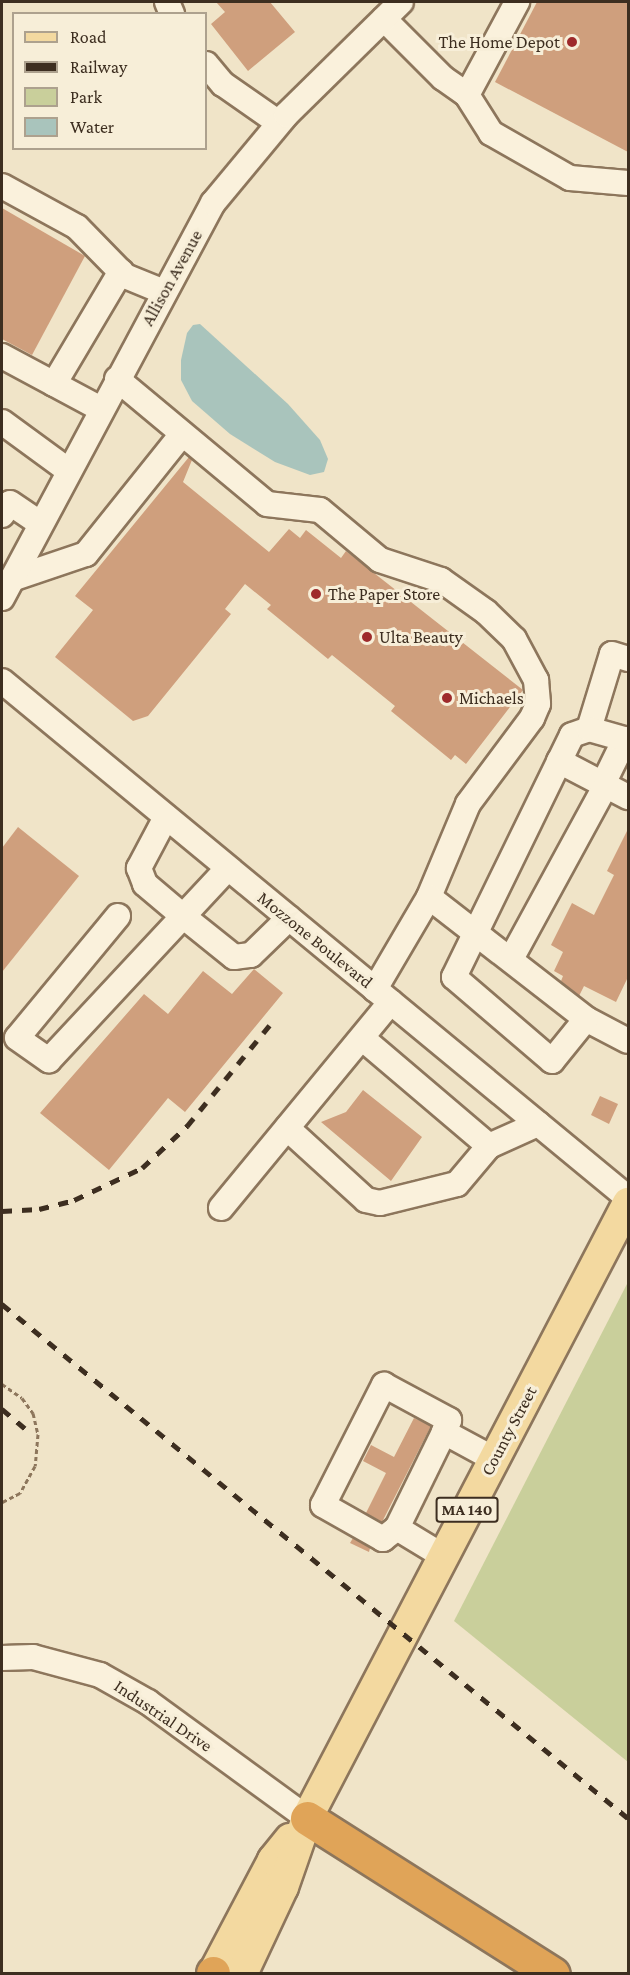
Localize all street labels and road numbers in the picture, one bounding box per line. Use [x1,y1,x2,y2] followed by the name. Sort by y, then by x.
[137,226,207,330] street label: Allison Avenue
[253,887,377,993] street label: Mozzone Boulevard
[476,1383,542,1479] street label: County Street
[436,1497,498,1523] road number: MA 140
[110,1675,216,1757] street label: Industrial Drive

